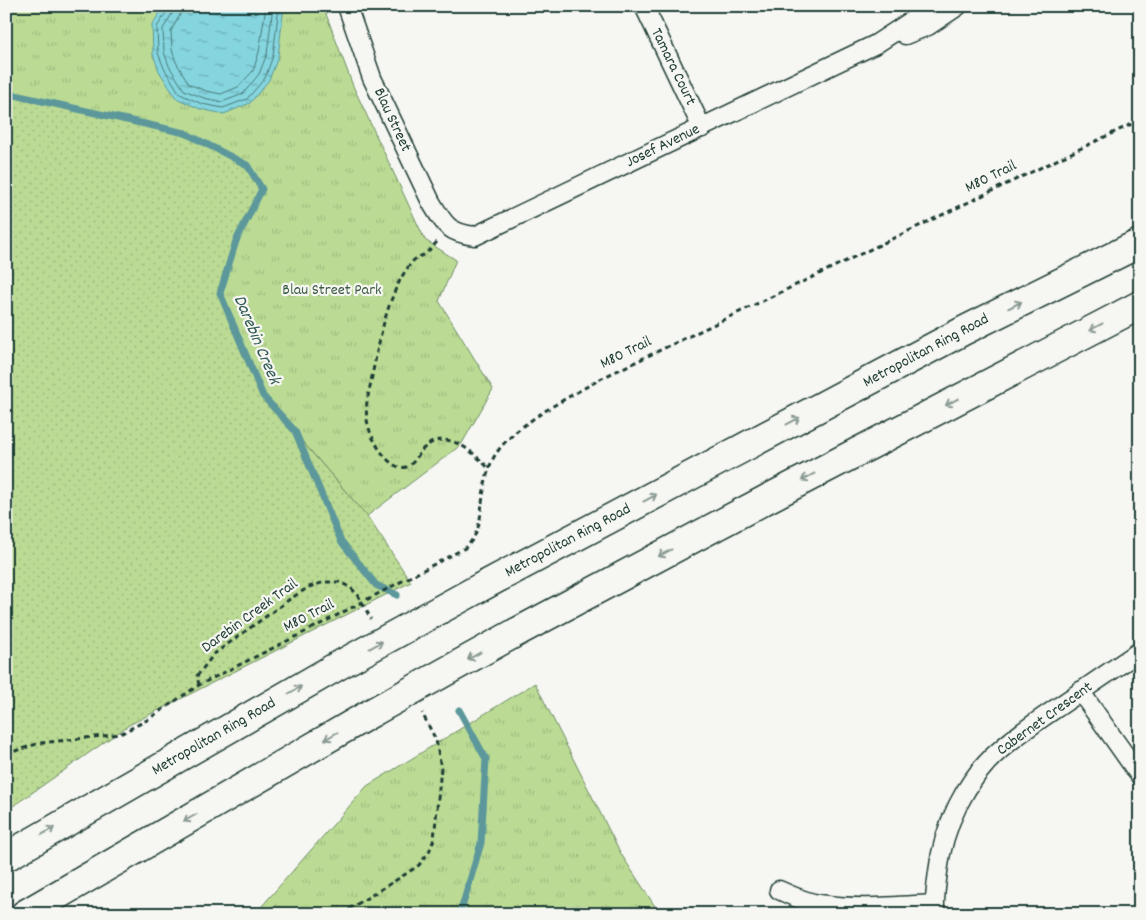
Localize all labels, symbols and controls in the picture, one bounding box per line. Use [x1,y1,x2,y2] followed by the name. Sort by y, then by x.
[644,25,702,110] street label: Tamara Court
[367,84,417,156] street label: Blau Street
[622,118,704,174] street label: Josef Avenue
[961,155,1021,199] street label: M80 Trail
[282,279,382,302] park label: Blau Street Park
[226,292,287,390] water label: Darebin Creek
[1007,300,1022,310] one-way arrow
[859,308,993,394] street label: Metropolitan Ring Road
[1089,322,1104,332] one-way arrow
[596,331,656,375] street label: M80 Trail
[945,397,960,407] one-way arrow
[786,416,800,426] one-way arrow
[801,472,816,482] one-way arrow
[642,493,657,502] one-way arrow
[501,498,635,584] street label: Metropolitan Ring Road
[657,548,672,558] one-way arrow
[197,573,303,659] street label: Darebin Creek Trail
[279,593,339,639] street label: M80 Trail
[369,640,384,650] one-way arrow
[467,651,482,661] one-way arrow
[992,676,1098,762] street label: Cabernet Crescent
[288,685,303,695] one-way arrow
[148,692,280,782] street label: Metropolitan Ring Road
[324,732,338,742] one-way arrow
[184,813,198,823] one-way arrow
[40,826,54,836] one-way arrow

